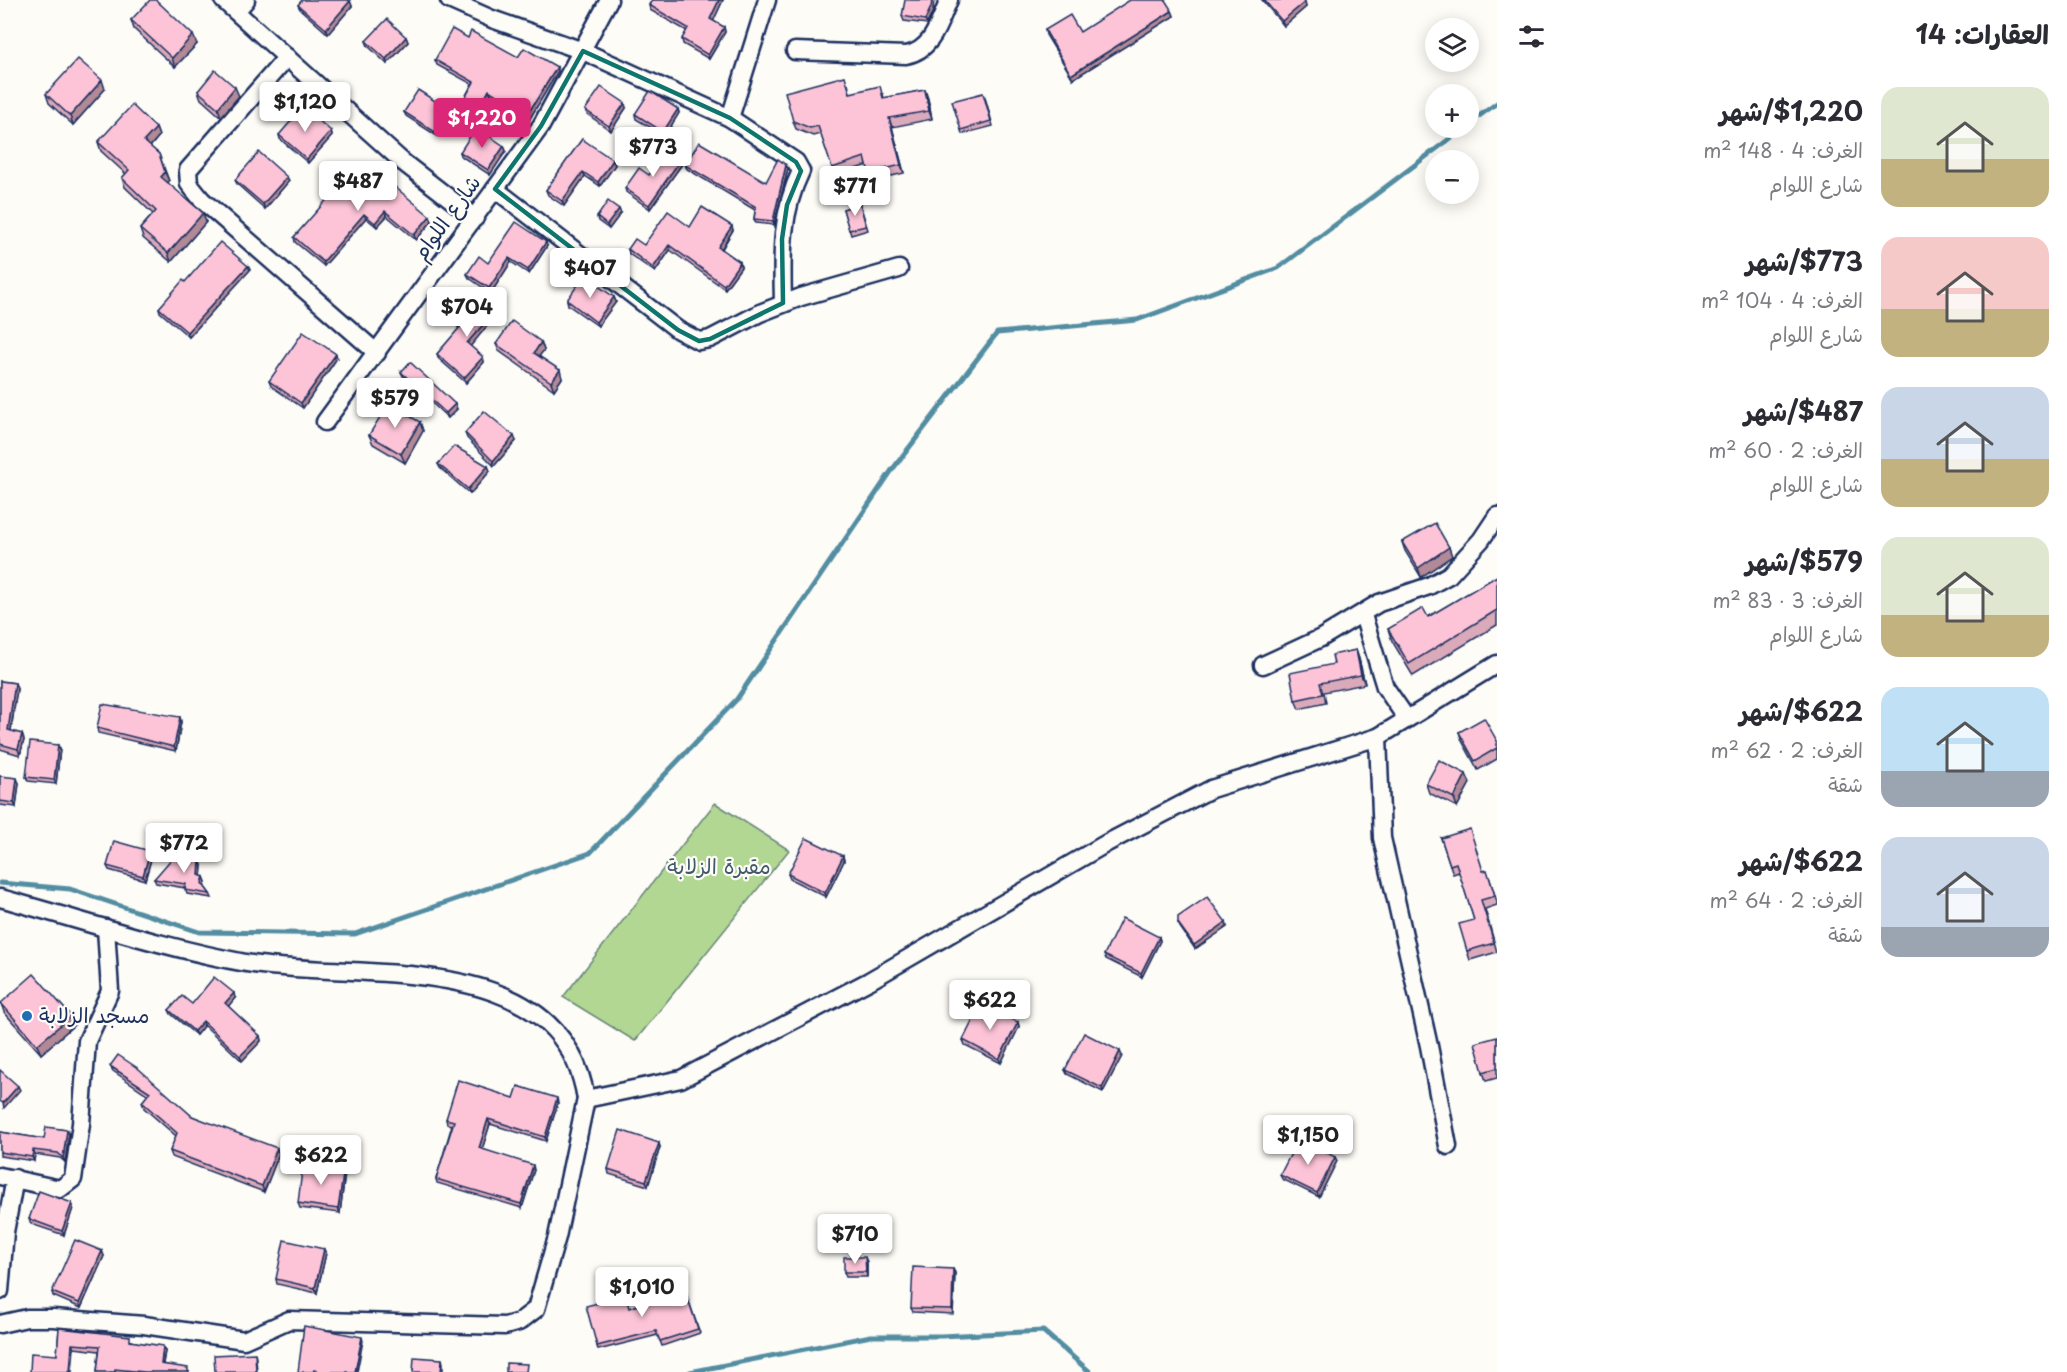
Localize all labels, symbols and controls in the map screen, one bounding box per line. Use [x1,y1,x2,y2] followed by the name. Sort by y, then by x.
[1916,14,2049,53] text: العقارات: 14
[1425,18,1479,204] map controls
[1425,18,1479,72] button: layers
[1515,20,1548,53] icon: filters
[256,82,354,133] pin: $1,120
[1425,84,1479,138] button: +
[273,86,337,116] text: $1,120
[1720,91,1863,130] text: $1,220/شهر
[433,98,531,149] pin: $1,220
[448,102,516,132] text: $1,220
[1929,111,2001,183] icon: home
[617,127,689,178] pin: $773
[629,131,677,161] text: $773
[1703,135,1863,165] text: الغرف: 4 · 148 m²
[1425,150,1479,204] button: −
[322,161,394,212] pin: $487
[333,165,383,195] text: $487
[819,166,891,217] pin: $771
[403,168,489,267] street label: شارع اللوام
[1769,169,1863,199] text: شارع اللوام
[833,170,877,200] text: $771
[1746,241,1863,280] text: $773/شهر
[554,248,626,299] pin: $407
[564,252,616,282] text: $407
[1929,261,2001,333] icon: home
[1701,285,1863,315] text: الغرف: 4 · 104 m²
[431,287,503,338] pin: $704
[441,291,493,321] text: $704
[1769,319,1863,349] text: شارع اللوام
[359,378,431,429] pin: $579
[371,382,419,412] text: $579
[1744,391,1863,430] text: $487/شهر
[1929,411,2001,483] icon: home
[1708,435,1863,465] text: الغرف: 2 · 60 m²
[1769,469,1863,499] text: شارع اللوام
[1746,541,1863,580] text: $579/شهر
[1929,561,2001,633] icon: home
[1712,585,1863,615] text: الغرف: 3 · 83 m²
[1769,619,1863,649] text: شارع اللوام
[1739,691,1863,730] text: $622/شهر
[1929,711,2001,783] icon: home
[1711,735,1863,765] text: الغرف: 2 · 62 m²
[1828,769,1863,799] text: شقة
[148,823,220,874] pin: $772
[160,827,209,857] text: $772
[1739,841,1863,880] text: $622/شهر
[667,849,771,881] park label: مقبرة الزلابة
[1929,861,2001,933] icon: home
[1710,885,1863,915] text: الغرف: 2 · 64 m²
[1828,919,1863,949] text: شقة
[954,980,1026,1031] pin: $622
[963,984,1017,1014] text: $622
[39,998,149,1030] place label: مسجد الزلابة
[20,1009,34,1023] marker: مسجد الزلابة
[1259,1115,1357,1166] pin: $1,150
[1277,1119,1339,1149] text: $1,150
[285,1135,357,1186] pin: $622
[294,1139,348,1169] text: $622
[819,1214,891,1265] pin: $710
[831,1218,879,1248] text: $710
[593,1267,691,1318] pin: $1,010
[609,1271,675,1301] text: $1,010

